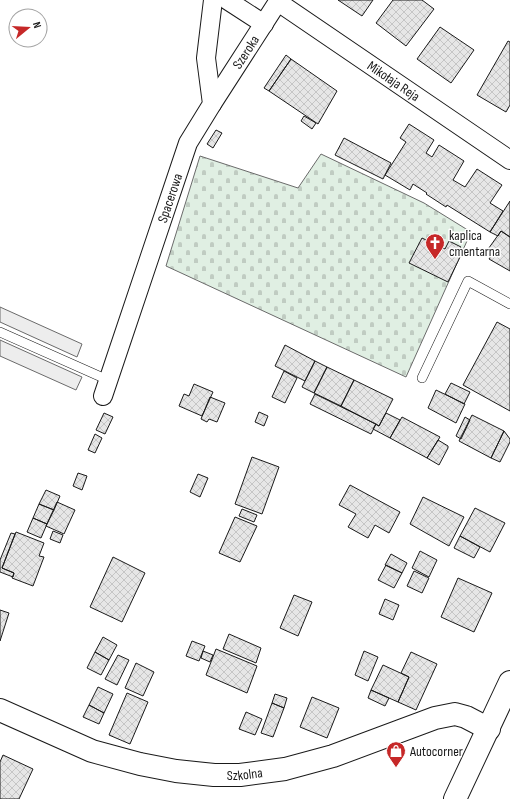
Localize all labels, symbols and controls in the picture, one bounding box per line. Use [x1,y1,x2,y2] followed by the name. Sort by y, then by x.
[8,8,48,48] north arrow
[30,20,44,30] text: N
[228,32,263,72] street label: Szeroka
[364,57,423,105] street label: Mikołaja Reja
[153,171,186,225] street label: Spacerowa
[449,227,500,260] place label: kaplica cmentarna
[424,232,446,260] church icon: kaplica cmentarna
[385,740,407,768] shop icon: Autocorner
[409,743,463,760] place label: Autocorner
[227,764,264,784] street label: Szkolna

